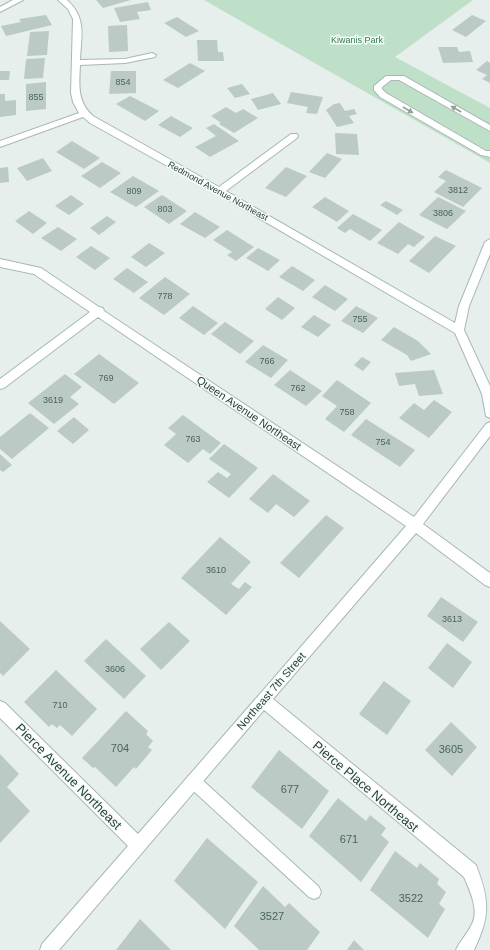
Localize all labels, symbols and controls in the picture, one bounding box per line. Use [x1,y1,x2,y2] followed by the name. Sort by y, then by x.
[331,35,384,45] park label: Kiwanis Park
[115,77,131,87] house number: 854
[28,92,44,102] house number: 855
[450,105,462,112] one-way arrow
[402,106,414,113] one-way arrow
[166,159,270,223] street label: Redmond Avenue Northeast
[448,185,468,195] house number: 3812
[126,186,142,196] house number: 809
[157,204,173,214] house number: 803
[433,208,453,218] house number: 3806
[157,291,173,301] house number: 778
[352,314,368,324] house number: 755
[259,356,275,366] house number: 766
[98,373,114,383] house number: 769
[195,374,303,452] street label: Queen Avenue Northeast
[290,383,306,393] house number: 762
[43,395,63,405] house number: 3619
[339,407,355,417] house number: 758
[185,434,201,444] house number: 763
[375,437,391,447] house number: 754
[206,565,226,575] house number: 3610
[442,614,462,624] house number: 3613
[234,650,308,732] street label: Northeast 7th Street
[105,664,125,674] house number: 3606
[52,700,68,710] house number: 710
[13,720,125,833] street label: Pierce Avenue Northeast
[310,738,422,835] street label: Pierce Place Northeast
[111,742,129,754] house number: 704
[439,743,463,755] house number: 3605
[281,783,299,795] house number: 677
[340,833,358,845] house number: 671
[399,892,423,904] house number: 3522
[260,910,284,922] house number: 3527

